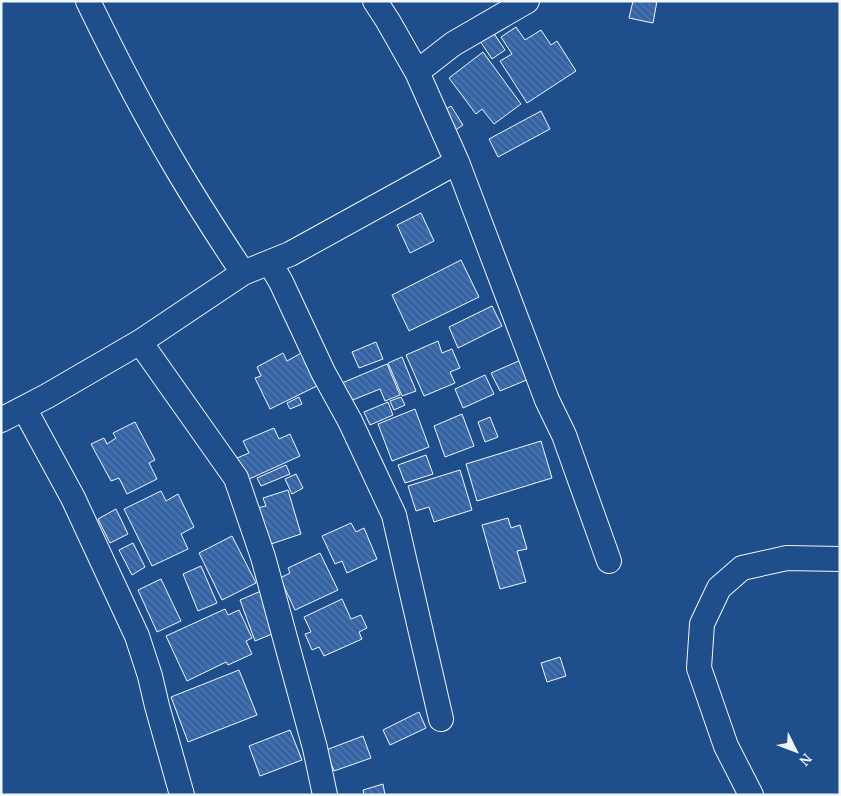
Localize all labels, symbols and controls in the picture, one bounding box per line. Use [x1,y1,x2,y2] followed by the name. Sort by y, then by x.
[771,726,821,776] north arrow
[795,750,817,771] text: N

